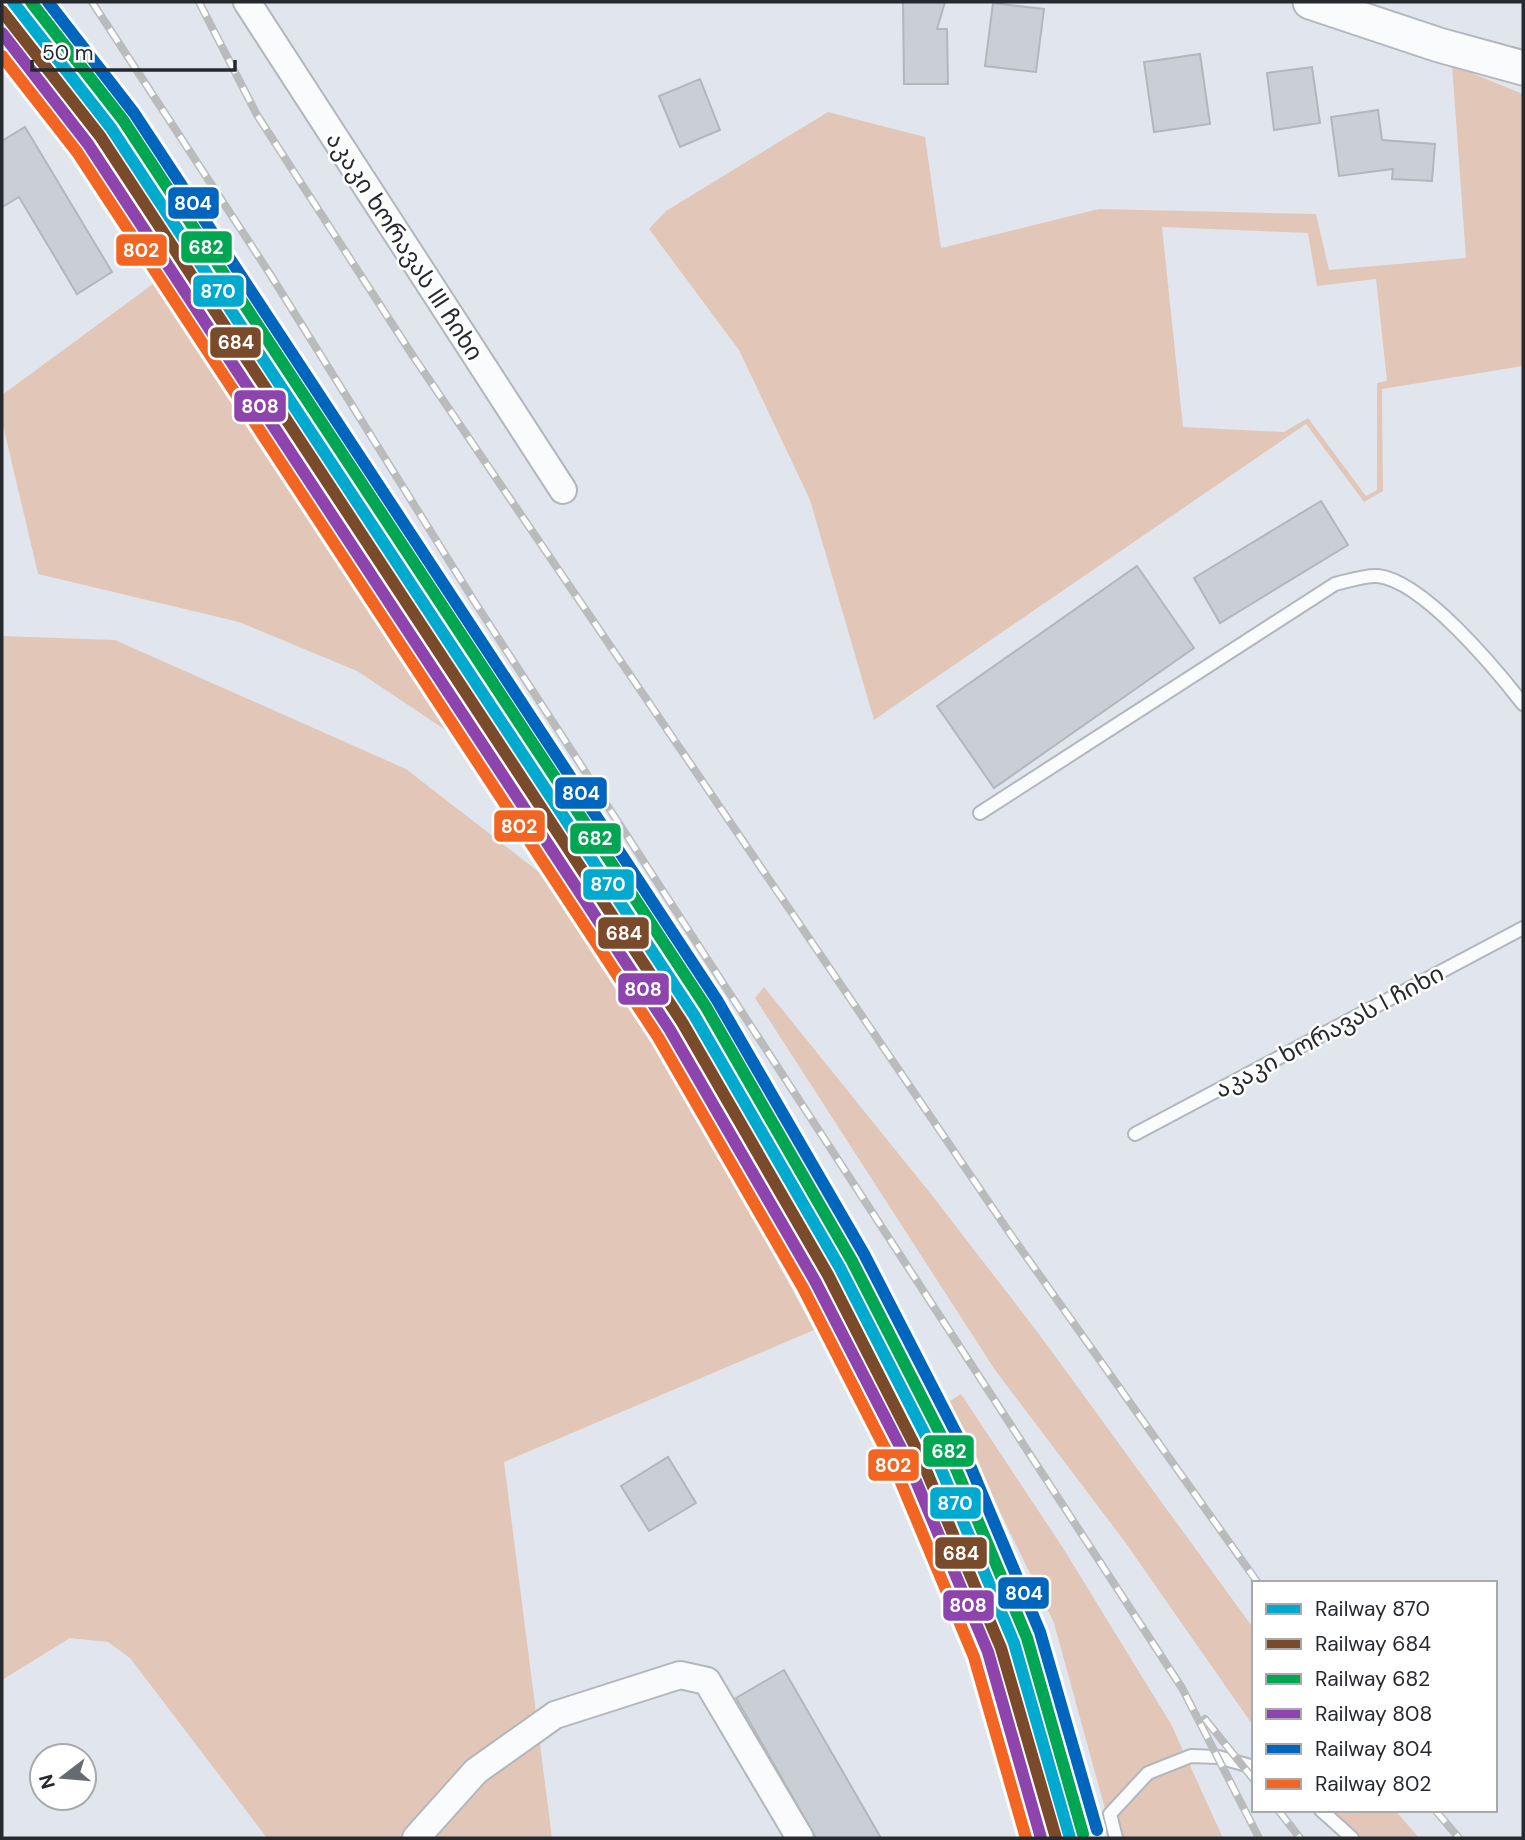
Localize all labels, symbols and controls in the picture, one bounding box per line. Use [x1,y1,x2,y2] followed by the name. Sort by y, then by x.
[32,28,234,72] scale bar
[42,39,93,67] text: 50 m
[319,126,491,366] street label: აკაკი ხორავას III ჩიხი
[167,186,220,220] line badge: 804
[174,191,212,216] text: 804
[180,230,233,264] line badge: 682
[115,233,168,267] line badge: 802
[189,235,223,260] text: 682
[123,238,159,263] text: 802
[192,274,245,308] line badge: 870
[200,279,236,304] text: 870
[209,326,262,359] line badge: 684
[218,330,254,355] text: 684
[233,389,287,423] line badge: 808
[241,394,279,419] text: 808
[554,776,608,810] line badge: 804
[562,781,600,806] text: 804
[493,809,546,843] line badge: 802
[501,814,537,839] text: 802
[569,822,622,855] line badge: 682
[578,826,612,851] text: 682
[582,868,635,901] line badge: 870
[590,872,626,897] text: 870
[597,916,650,950] line badge: 684
[606,921,642,946] text: 684
[1209,957,1449,1105] street label: აკაკი ხორავას I ჩიხი
[617,972,670,1006] line badge: 808
[624,977,662,1002] text: 808
[922,1434,975,1468] line badge: 682
[932,1439,966,1464] text: 682
[867,1448,920,1482] line badge: 802
[875,1453,911,1478] text: 802
[929,1486,982,1520] line badge: 870
[937,1491,973,1516] text: 870
[934,1536,988,1570] line badge: 684
[943,1541,979,1566] text: 684
[997,1576,1050,1610] line badge: 804
[1005,1581,1043,1606] text: 804
[1252,1581,1497,1812] legend
[942,1589,995,1622] line badge: 808
[949,1593,987,1618] text: 808
[1315,1595,1430,1623] text: Railway 870
[1315,1630,1431,1658] text: Railway 684
[1315,1665,1430,1693] text: Railway 682
[1315,1700,1432,1728] text: Railway 808
[1315,1735,1432,1763] text: Railway 804
[28,1742,98,1812] north arrow
[1315,1770,1431,1798] text: Railway 802
[33,1771,61,1792] text: N

